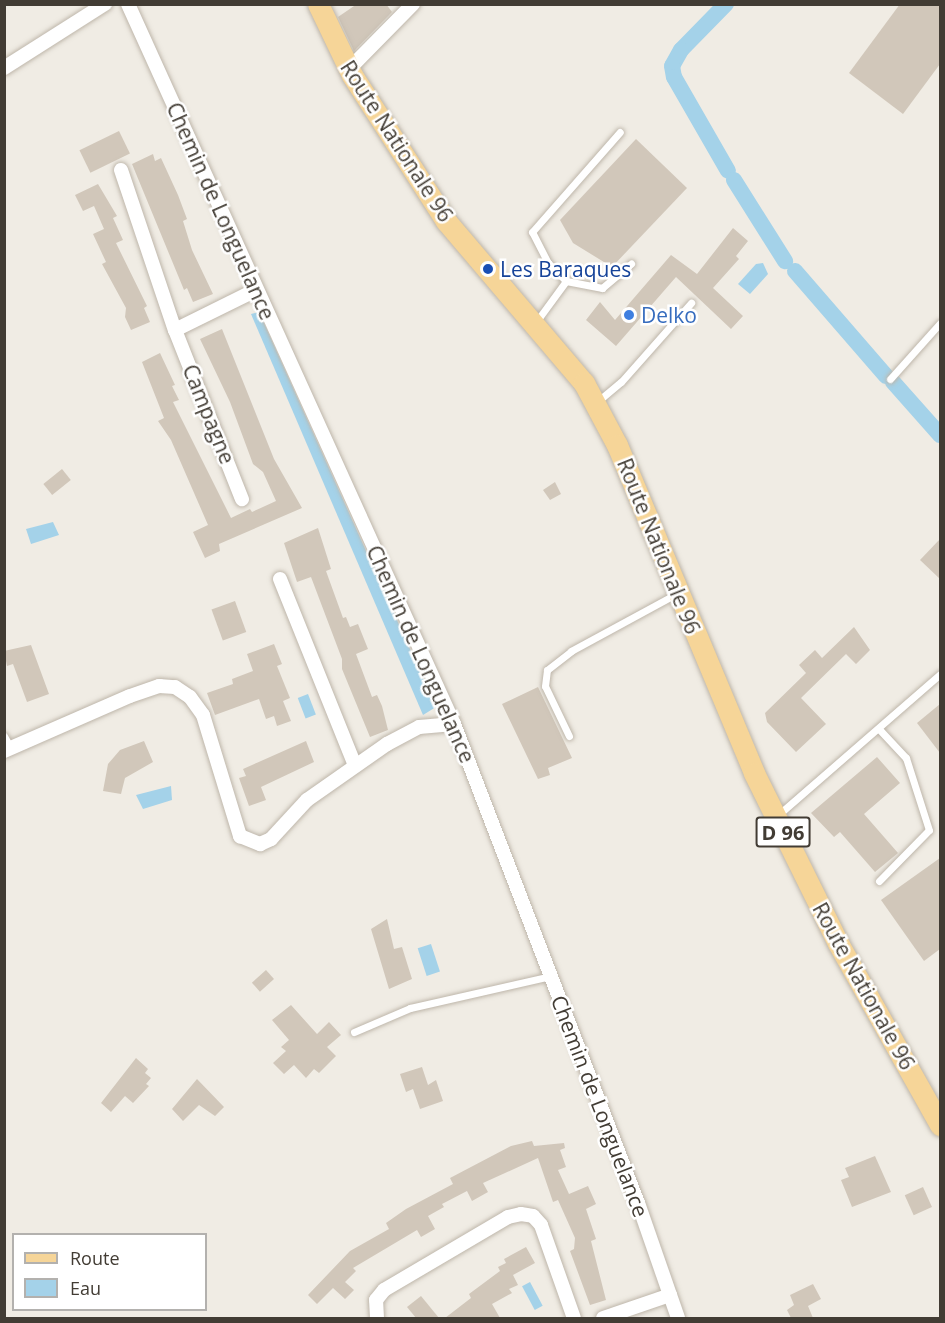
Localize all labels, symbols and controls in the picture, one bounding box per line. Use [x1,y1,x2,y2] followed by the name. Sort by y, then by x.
[335,56,459,226] street label: Route Nationale 96
[162,98,280,324] street label: Chemin de Longuelance
[500,256,631,282] place label: Les Baraques
[481,262,495,276] marker: Les Baraques
[641,302,697,328] place label: Delko
[622,308,636,322] marker: Delko
[178,361,240,467] street label: Campagne
[612,454,706,638] street label: Route Nationale 96
[362,541,480,767] street label: Chemin de Longuelance
[754,815,812,849] road number: D 96
[808,898,920,1074] street label: Route Nationale 96
[546,992,654,1220] street label: Chemin de Longuelance
[12,1233,207,1311] legend
[70,1246,120,1270] text: Route
[70,1276,101,1300] text: Eau

